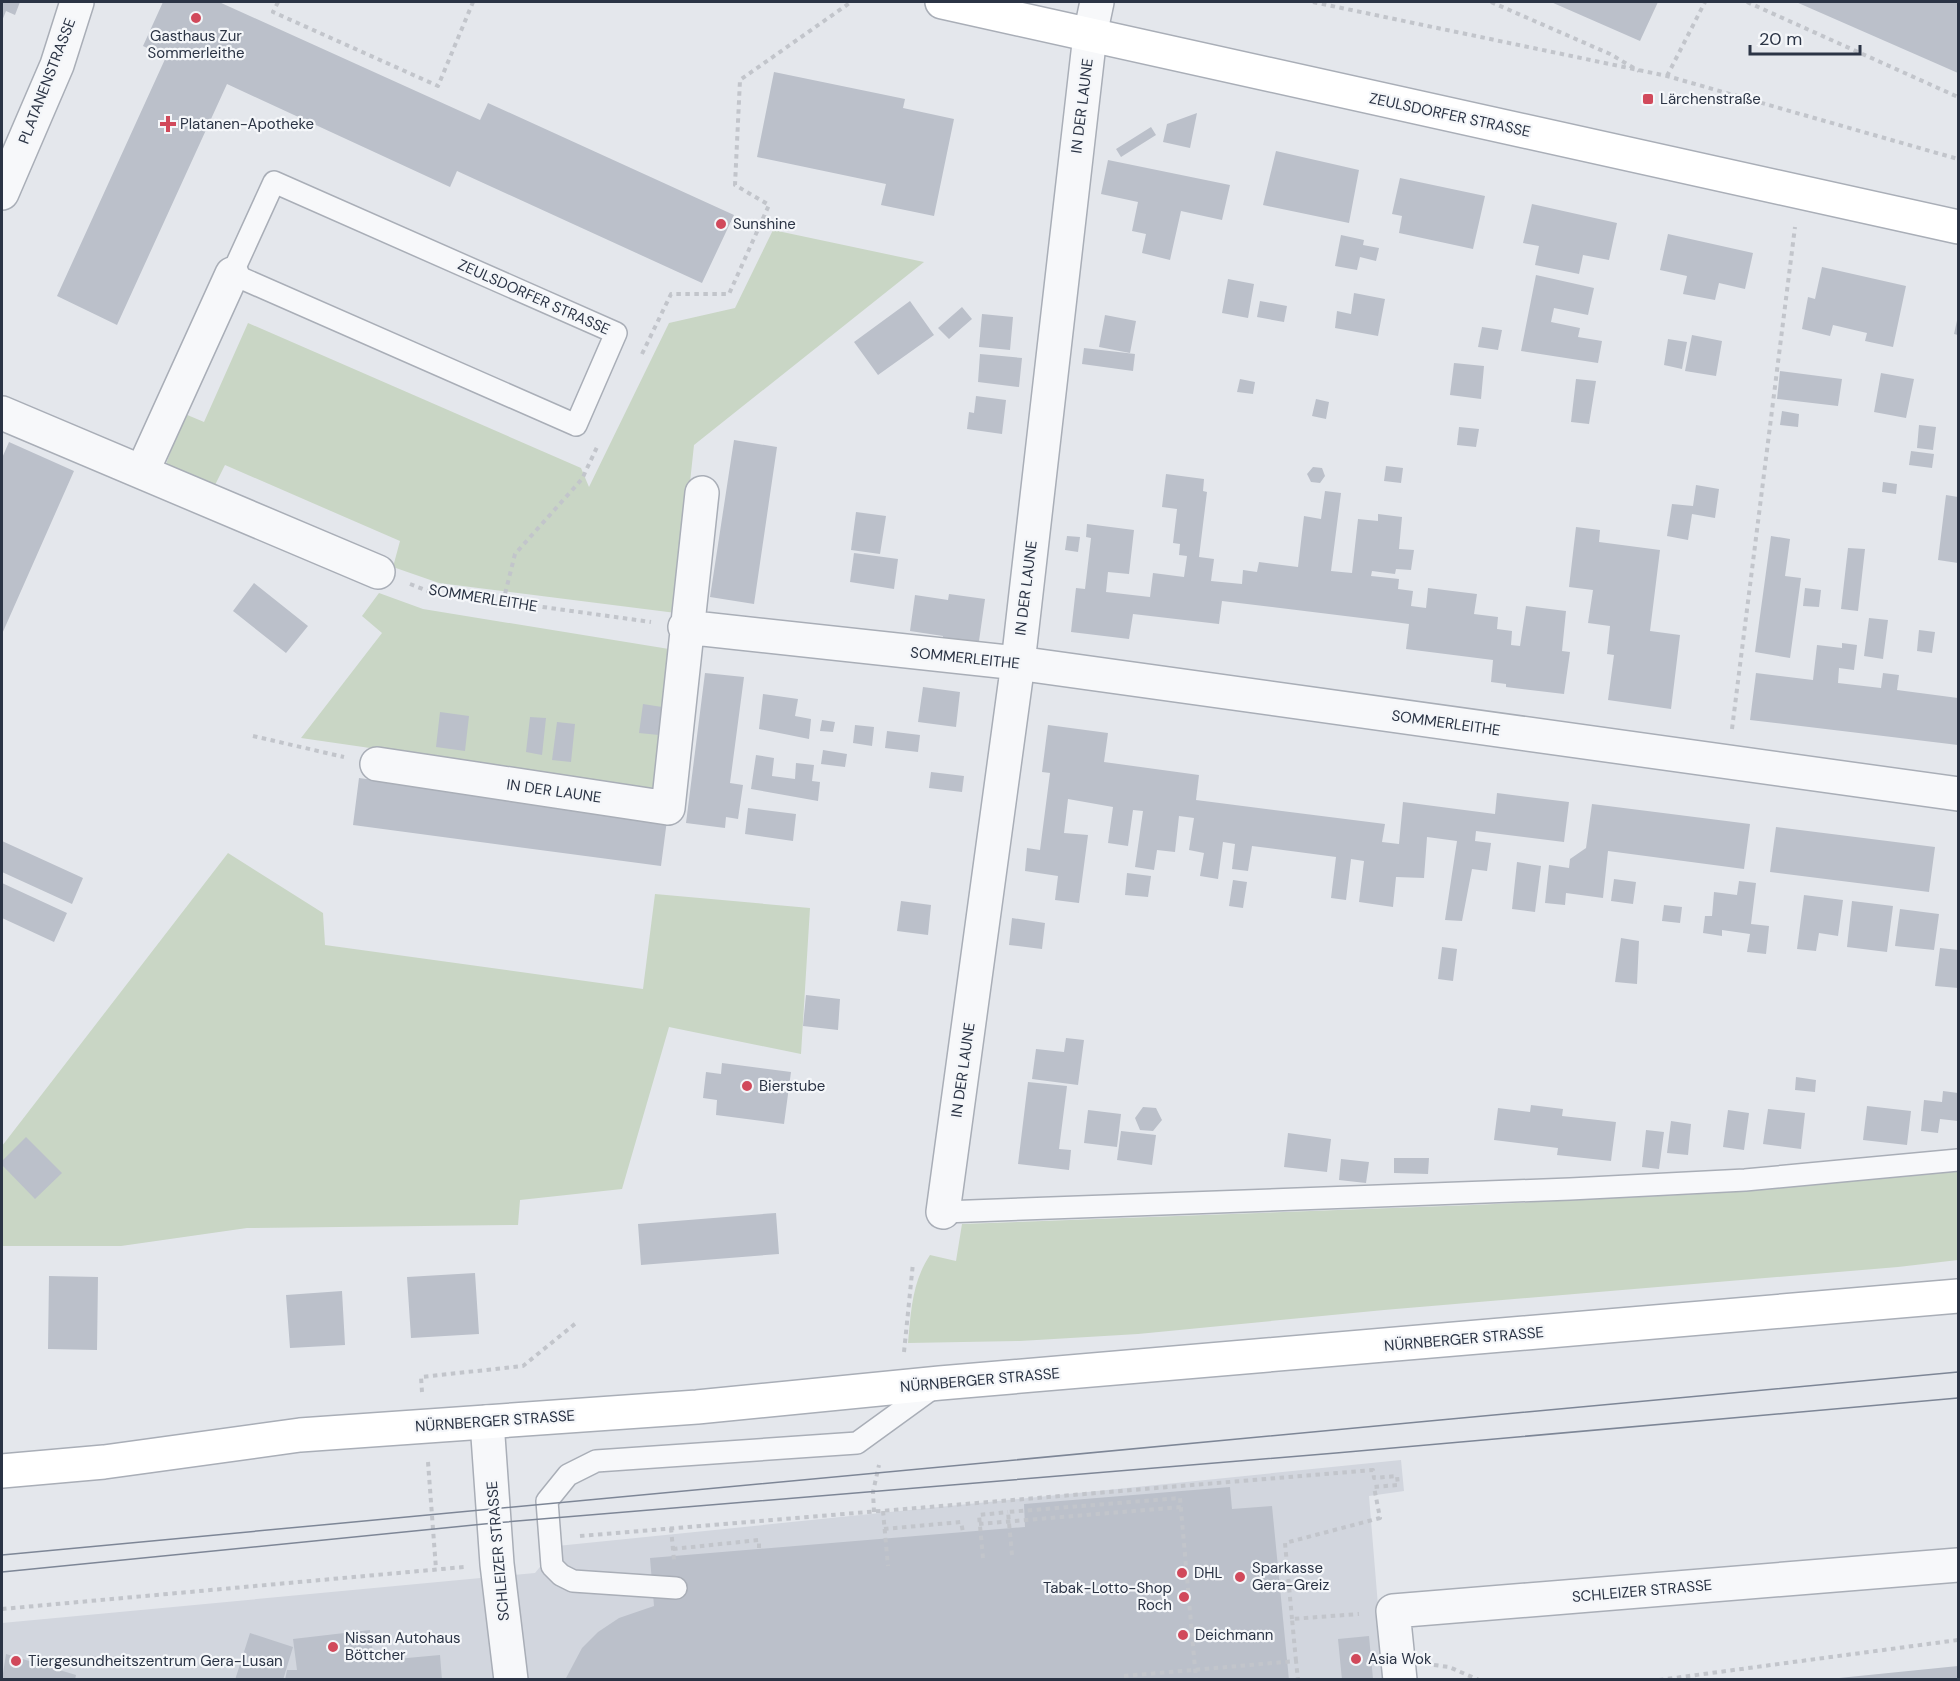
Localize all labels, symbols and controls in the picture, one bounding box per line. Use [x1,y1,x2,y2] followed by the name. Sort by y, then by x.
[189,11,203,25] marker: Gasthaus Zur Sommerleithe
[14,15,80,147] street label: PLATANENSTRASSE
[1750,18,1860,56] scale bar
[148,26,244,63] place label: Gasthaus Zur Sommerleithe
[1759,27,1802,51] text: 20 m
[1066,57,1098,155] street label: IN DER LAUNE
[1368,88,1532,142] street label: ZEULSDORFER STRASSE
[1660,89,1761,109] place label: Lärchenstraße
[1641,92,1655,106] marker: Lärchenstraße
[180,114,314,134] place label: Platanen-Apotheke
[161,117,175,131] marker: Platanen-Apotheke
[733,214,796,234] place label: Sunshine
[714,217,728,231] marker: Sunshine
[455,254,613,340] street label: ZEULSDORFER STRASSE
[1010,539,1042,637] street label: IN DER LAUNE
[427,580,539,616] street label: SOMMERLEITHE
[909,642,1021,674] street label: SOMMERLEITHE
[1390,705,1502,741] street label: SOMMERLEITHE
[505,774,603,808] street label: IN DER LAUNE
[946,1021,980,1119] street label: IN DER LAUNE
[759,1076,825,1096] place label: Bierstube
[740,1079,754,1093] marker: Bierstube
[1383,1322,1545,1356] street label: NÜRNBERGER STRASSE
[899,1363,1061,1397] street label: NÜRNBERGER STRASSE
[414,1405,576,1437] street label: NÜRNBERGER STRASSE
[482,1480,514,1622] street label: SCHLEIZER STRASSE
[1252,1558,1329,1595] place label: Sparkasse Gera-Greiz
[1194,1563,1223,1583] place label: DHL
[1175,1566,1189,1580] marker: DHL
[1233,1570,1247,1584] marker: Sparkasse Gera-Greiz
[1571,1575,1713,1607] street label: SCHLEIZER STRASSE
[1043,1578,1172,1615] place label: Tabak-Lotto-Shop Roch
[1177,1590,1191,1604] marker: Tabak-Lotto-Shop Roch
[1195,1625,1273,1645] place label: Deichmann
[345,1628,461,1665] place label: Nissan Autohaus Böttcher
[1176,1628,1190,1642] marker: Deichmann
[326,1640,340,1654] marker: Nissan Autohaus Böttcher
[1368,1649,1432,1669] place label: Asia Wok
[28,1651,283,1671] place label: Tiergesundheitszentrum Gera-Lusan
[1349,1652,1363,1666] marker: Asia Wok
[9,1654,23,1668] marker: Tiergesundheitszentrum Gera-Lusan

